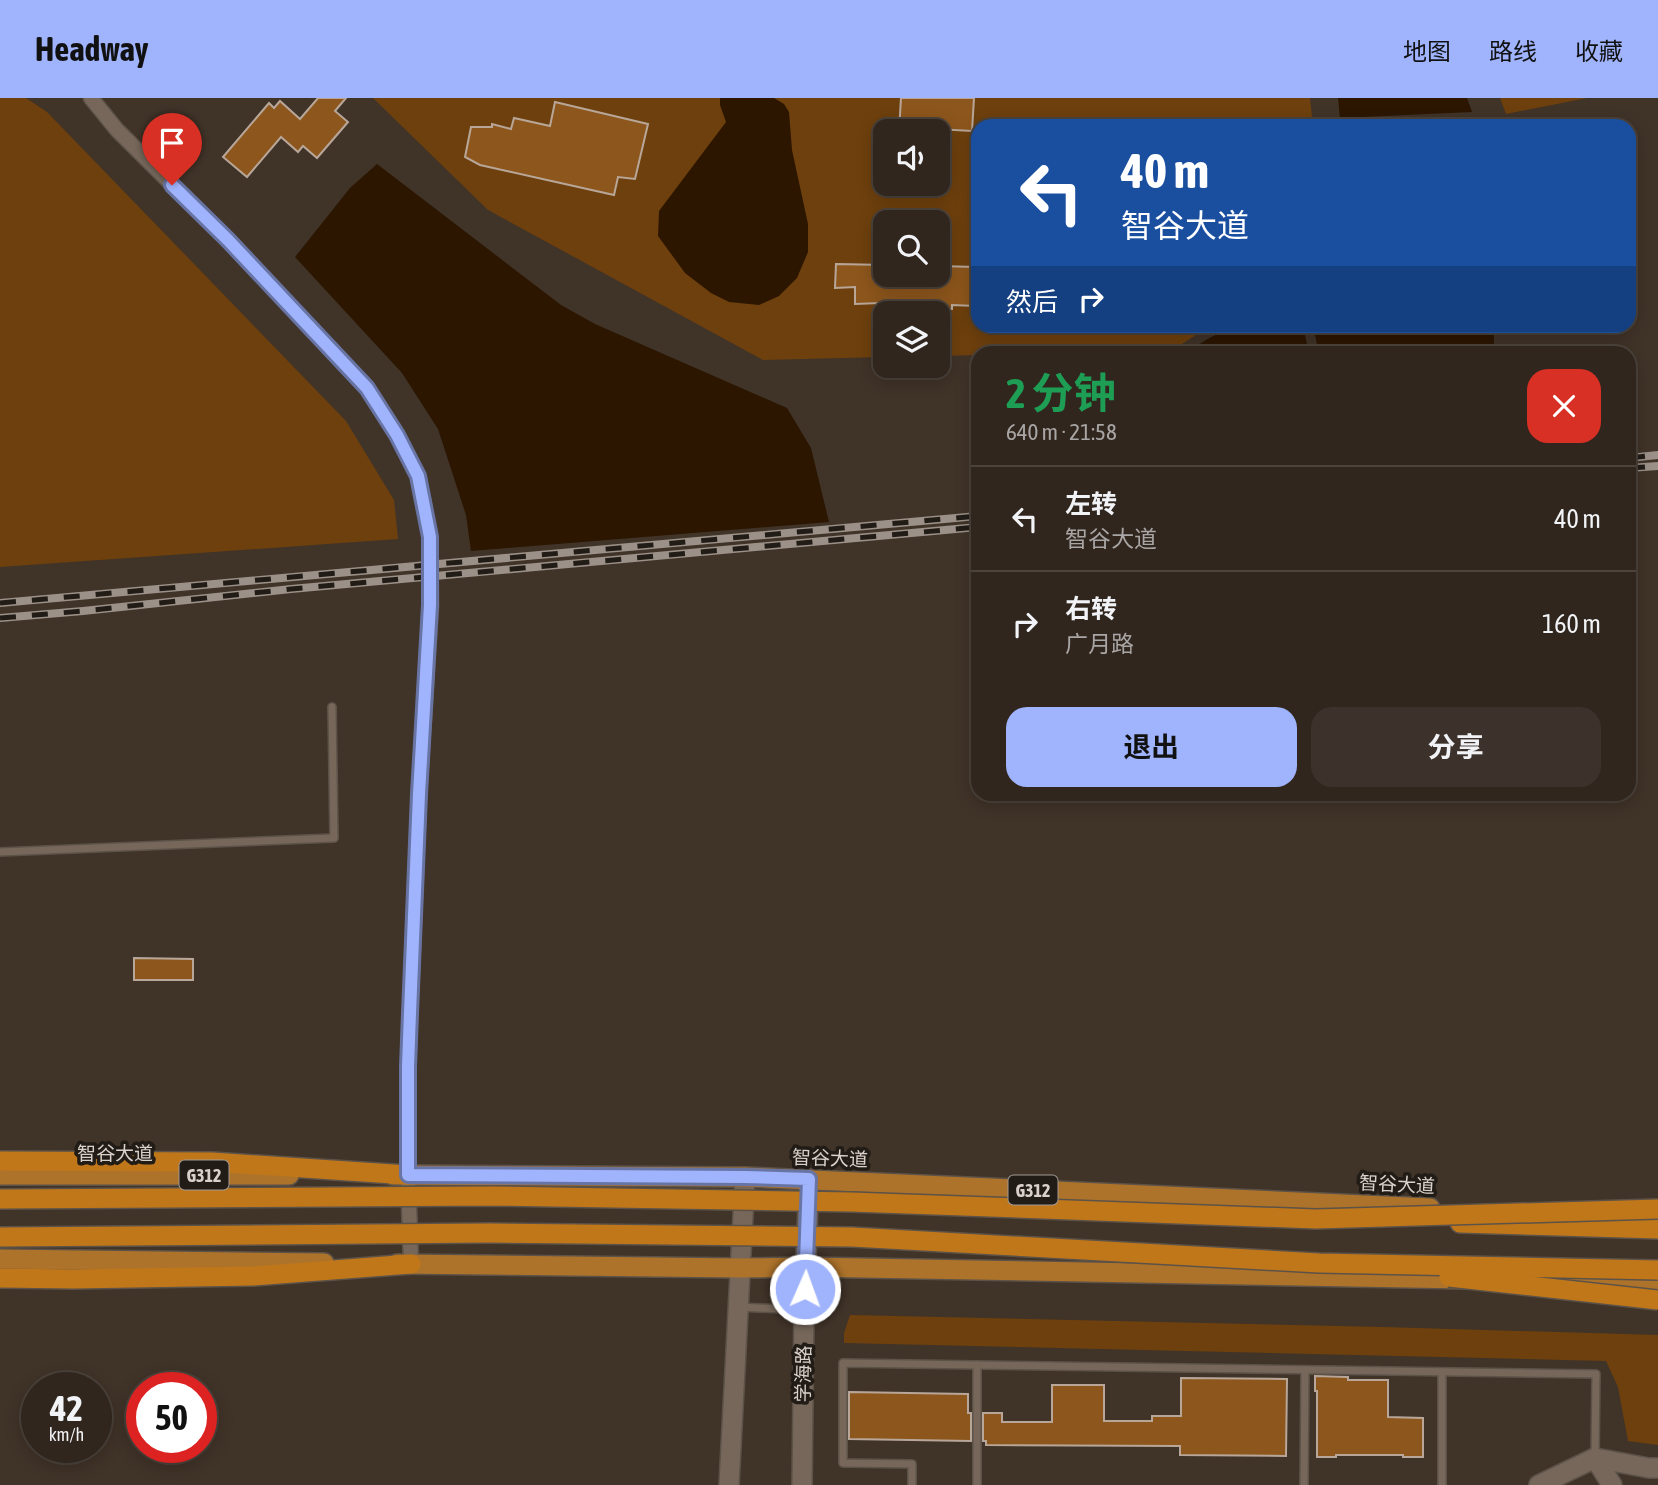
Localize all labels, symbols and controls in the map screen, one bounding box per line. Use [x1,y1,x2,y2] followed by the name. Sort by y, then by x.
[35,30,148,68] text: Headway
[1403,38,1451,65] text: 地图
[1489,38,1537,65] text: 路线
[1575,38,1623,65] text: 收藏
[142,113,202,185] pin
[873,119,950,378] map controls
[873,119,950,196] button: sound
[153,124,191,162] icon: arrive
[1121,142,1209,198] text: 40 m
[1006,147,1097,238] icon: left
[1121,207,1249,244] text: 智谷大道
[873,210,950,287] button: search
[1072,280,1110,318] icon: right
[1006,287,1058,317] text: 然后
[873,301,950,378] button: layers
[1006,369,1116,417] text: 2 分钟
[1527,369,1601,443] button: close
[1006,419,1117,445] text: 640 m · 21:58
[1065,489,1117,519] text: 左转
[1006,500,1044,538] icon: left
[1554,504,1601,534] text: 40 m
[1065,526,1157,552] text: 智谷大道
[1065,594,1117,624] text: 右转
[1006,605,1044,643] icon: right
[1542,609,1601,639] text: 160 m
[1065,631,1134,657] text: 广月路
[1006,707,1297,787] button: 退出
[1311,707,1601,787] button: 分享
[77,1142,153,1164] street label: 智谷大道
[792,1146,868,1170] street label: 智谷大道
[180,1160,228,1190] road number: G312
[1358,1171,1436,1197] street label: 智谷大道
[1009,1176,1058,1204] road number: G312
[768,1252,842,1326] position arrow
[792,1345,814,1403] street label: 学海路
[126,1372,217,1463] speed limit sign: 50
[50,1388,83,1428] text: 42
[49,1424,84,1445] text: km/h

